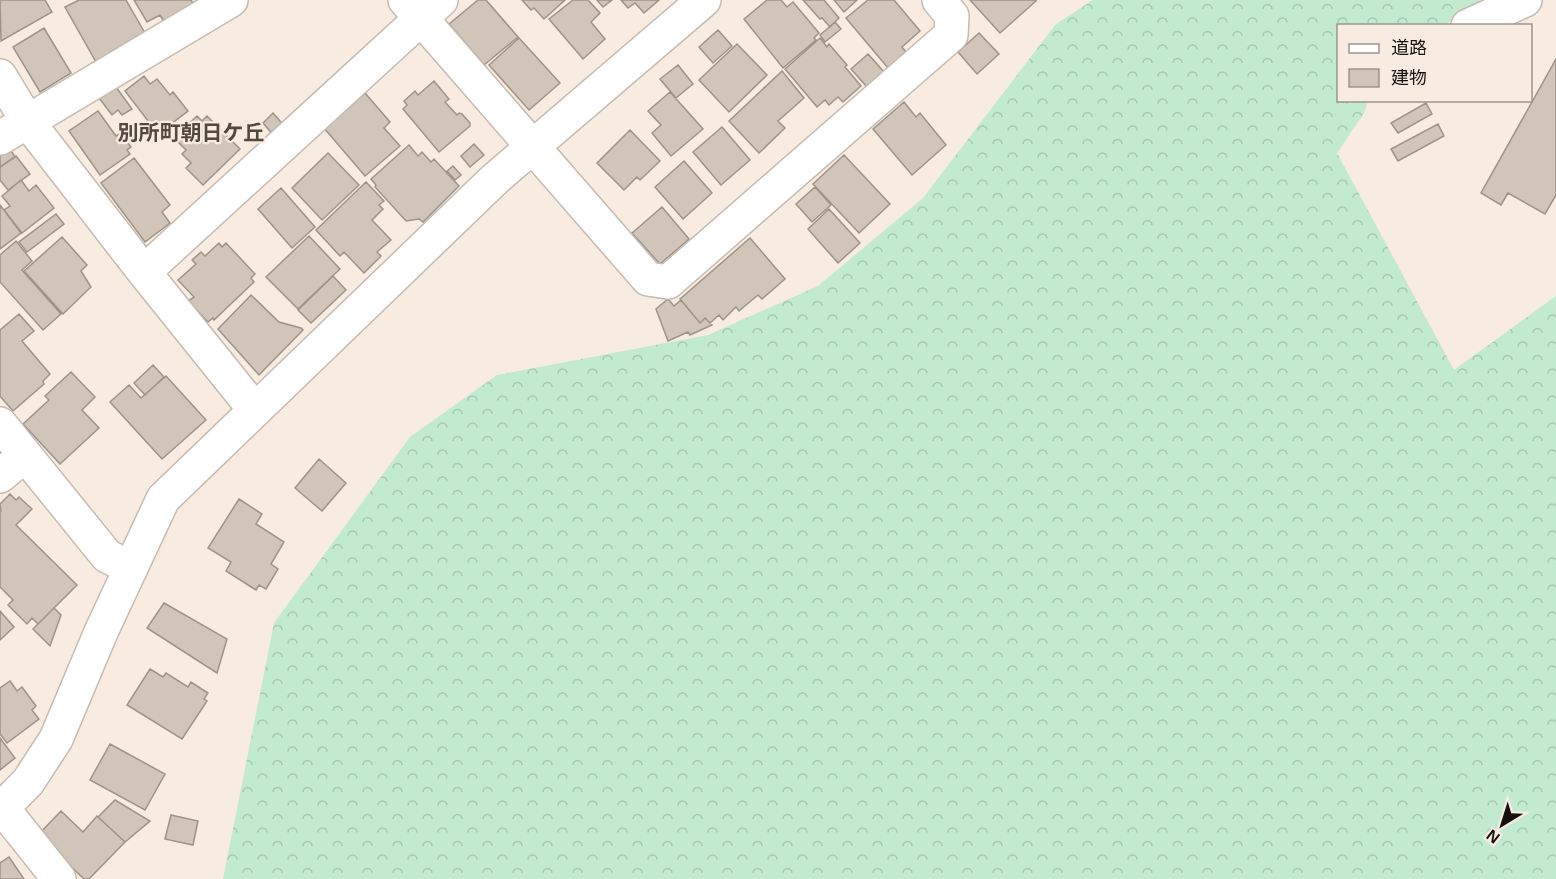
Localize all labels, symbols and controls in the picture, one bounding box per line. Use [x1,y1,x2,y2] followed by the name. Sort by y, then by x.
[1337,24,1532,102] legend
[1391,38,1427,58] text: 道路
[1391,68,1427,88] text: 建物
[118,121,265,144] district label: 別所町朝日ケ丘
[1472,795,1532,855] north arrow
[1483,826,1503,847] text: N

